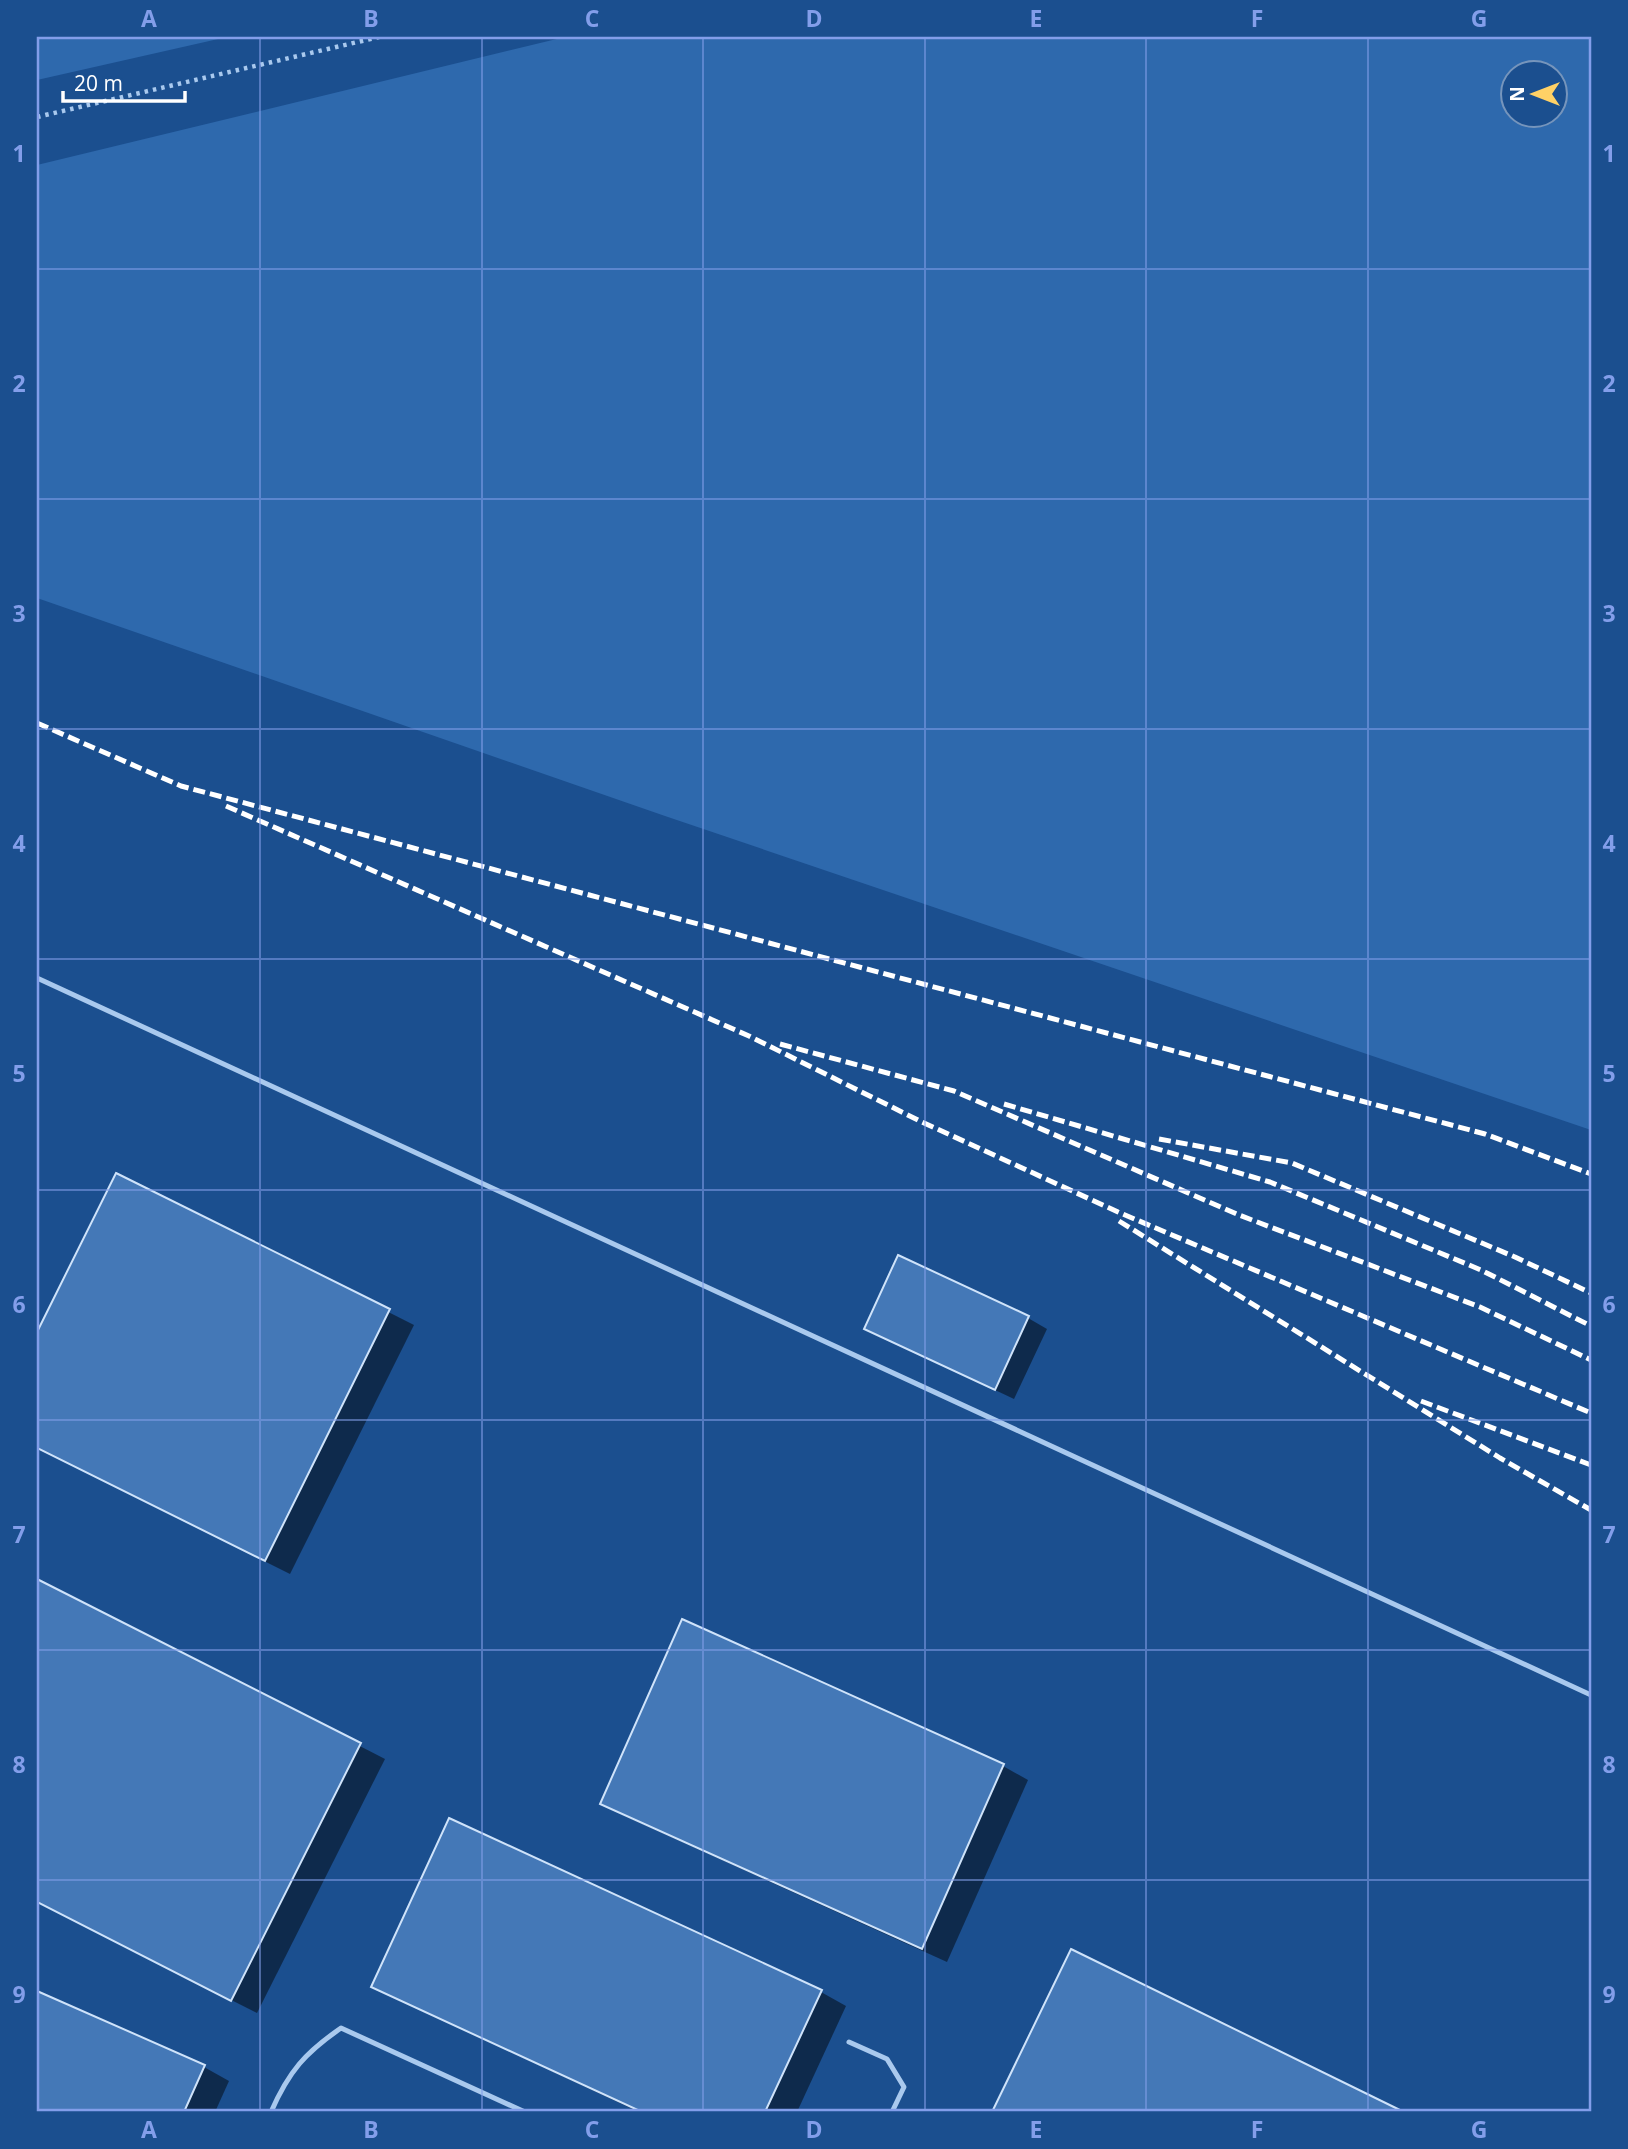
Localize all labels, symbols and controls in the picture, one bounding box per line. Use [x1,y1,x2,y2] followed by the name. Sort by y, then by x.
[141,2,157,34] text: A
[363,2,379,34] text: B
[585,2,599,34] text: C
[805,2,823,34] text: D
[1030,2,1042,34] text: E
[1251,2,1263,34] text: F
[1471,2,1487,34] text: G
[63,60,186,104] scale bar
[1498,60,1568,130] north arrow
[74,69,123,97] text: 20 m
[1504,86,1530,102] text: N
[12,137,26,169] text: 1
[1602,137,1616,169] text: 1
[12,367,26,399] text: 2
[1602,367,1616,399] text: 2
[12,597,26,629] text: 3
[1602,597,1616,629] text: 3
[12,827,26,859] text: 4
[1602,827,1616,859] text: 4
[12,1057,26,1089] text: 5
[1602,1057,1616,1089] text: 5
[12,1288,26,1320] text: 6
[1602,1288,1616,1320] text: 6
[12,1518,26,1550] text: 7
[1602,1518,1616,1550] text: 7
[12,1748,26,1780] text: 8
[1602,1748,1616,1780] text: 8
[12,1978,26,2010] text: 9
[1602,1978,1616,2010] text: 9
[141,2113,157,2145] text: A
[363,2113,379,2145] text: B
[585,2113,599,2145] text: C
[805,2113,823,2145] text: D
[1030,2113,1042,2145] text: E
[1251,2113,1263,2145] text: F
[1471,2113,1487,2145] text: G

